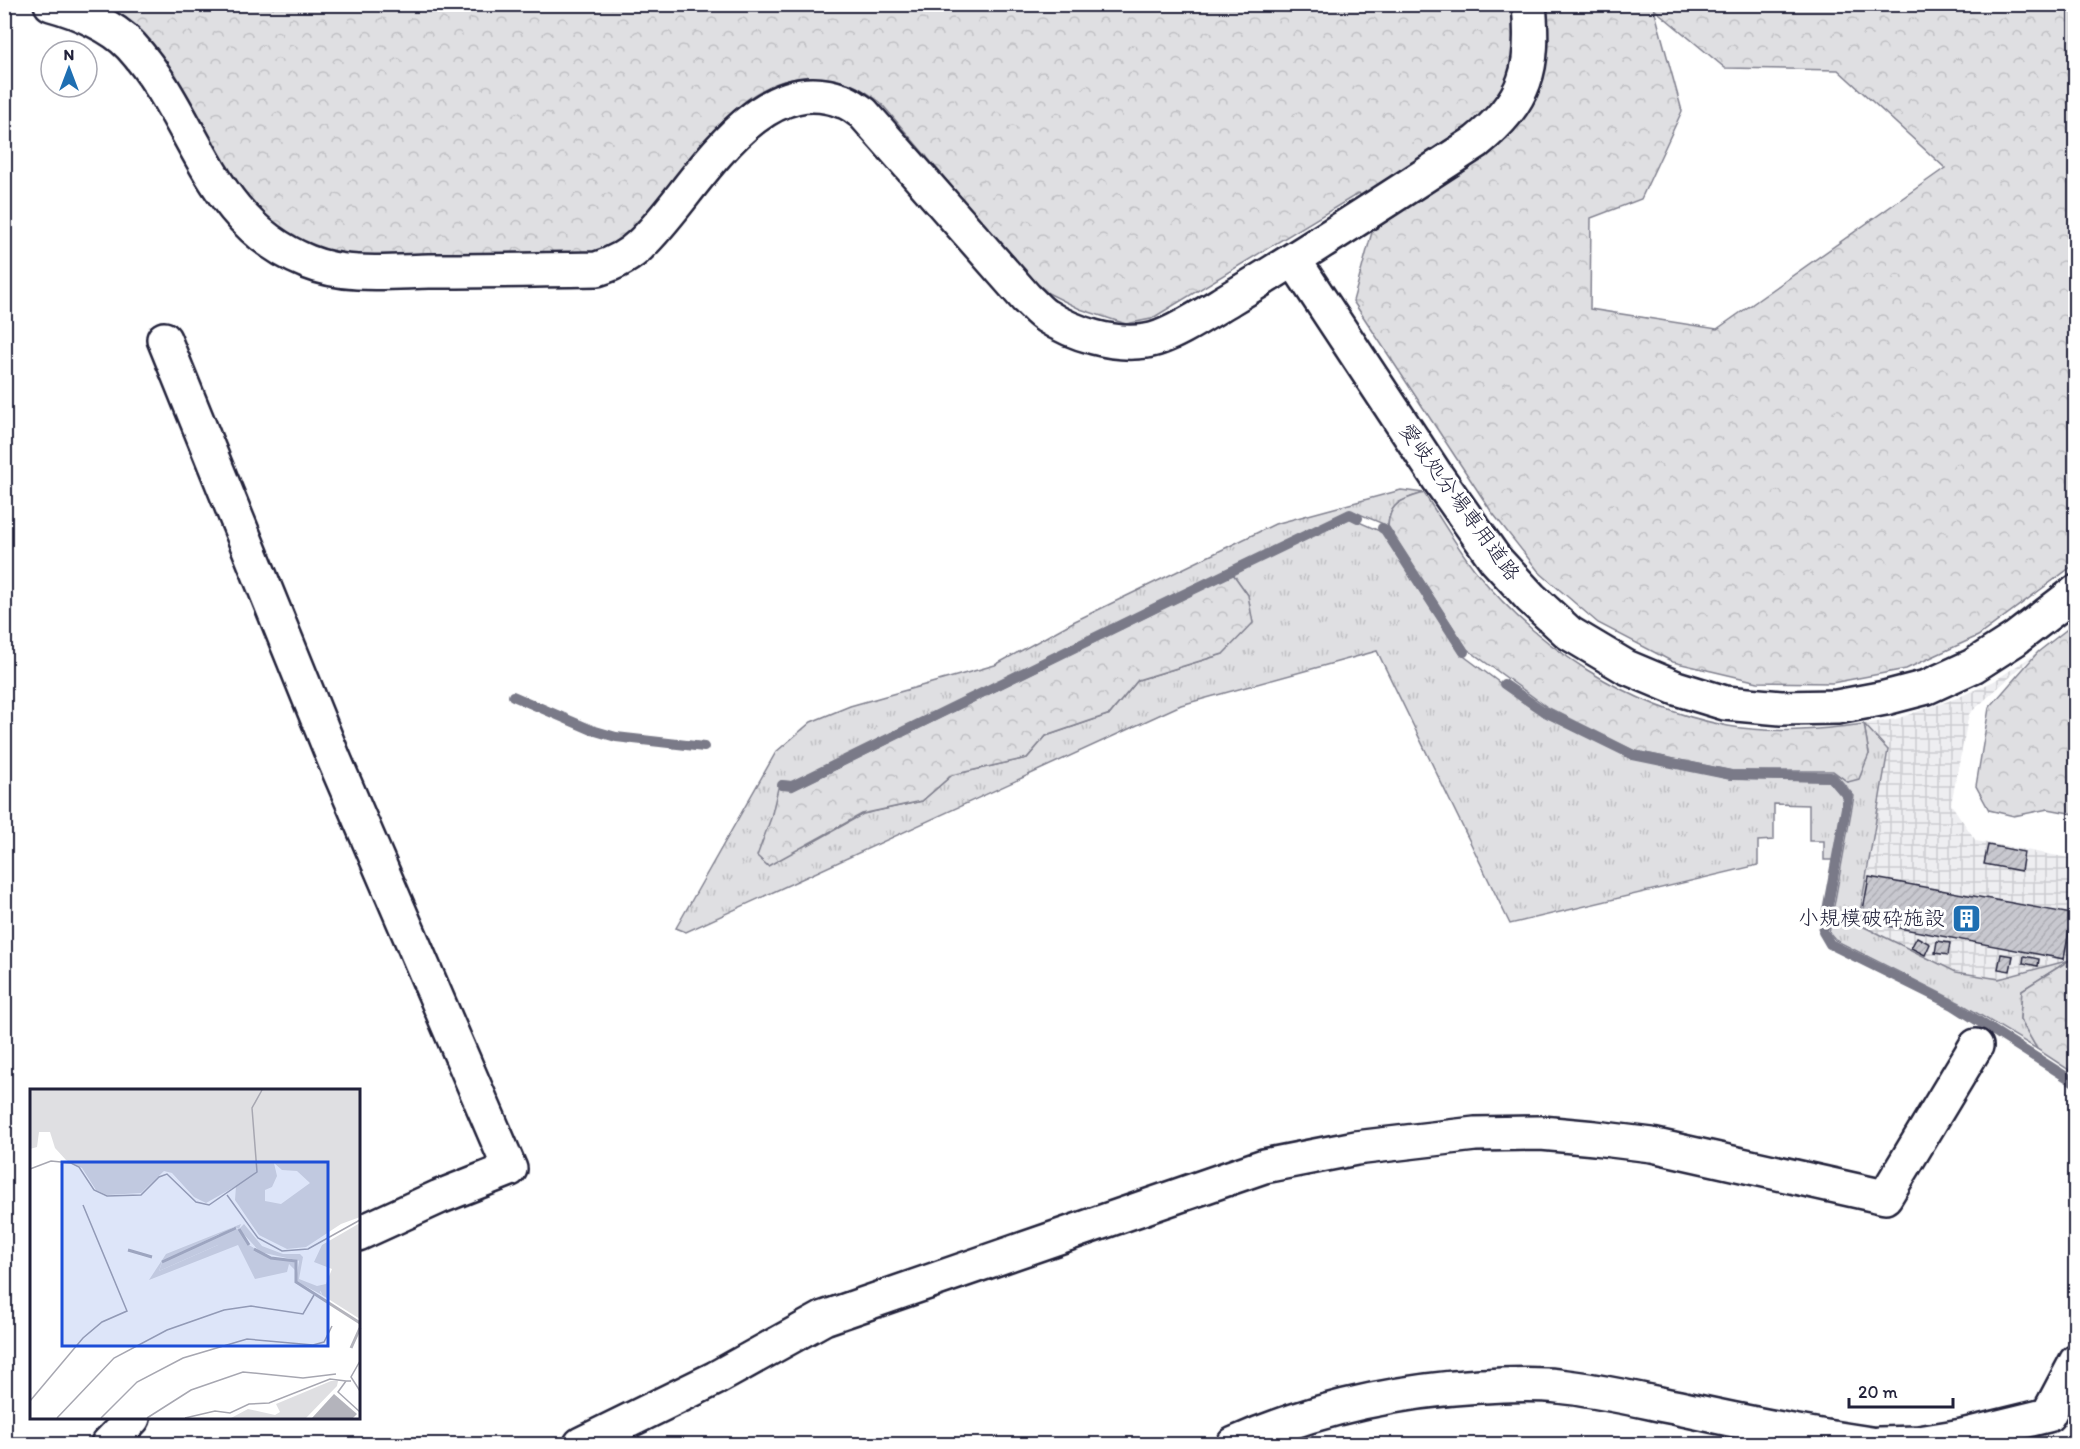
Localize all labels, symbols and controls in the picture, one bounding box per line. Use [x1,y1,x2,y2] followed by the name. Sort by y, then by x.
[39,39,99,99] north arrow
[64,45,74,64] text: N
[1395,418,1526,586] street label: 愛岐処分場専用道路
[1950,902,1982,934] building icon: 小規模破砕施設
[1798,905,1945,930] place label: 小規模破砕施設
[30,1089,360,1419] inset map
[1849,1371,1952,1409] scale bar
[1858,1381,1898,1403] text: 20 m

